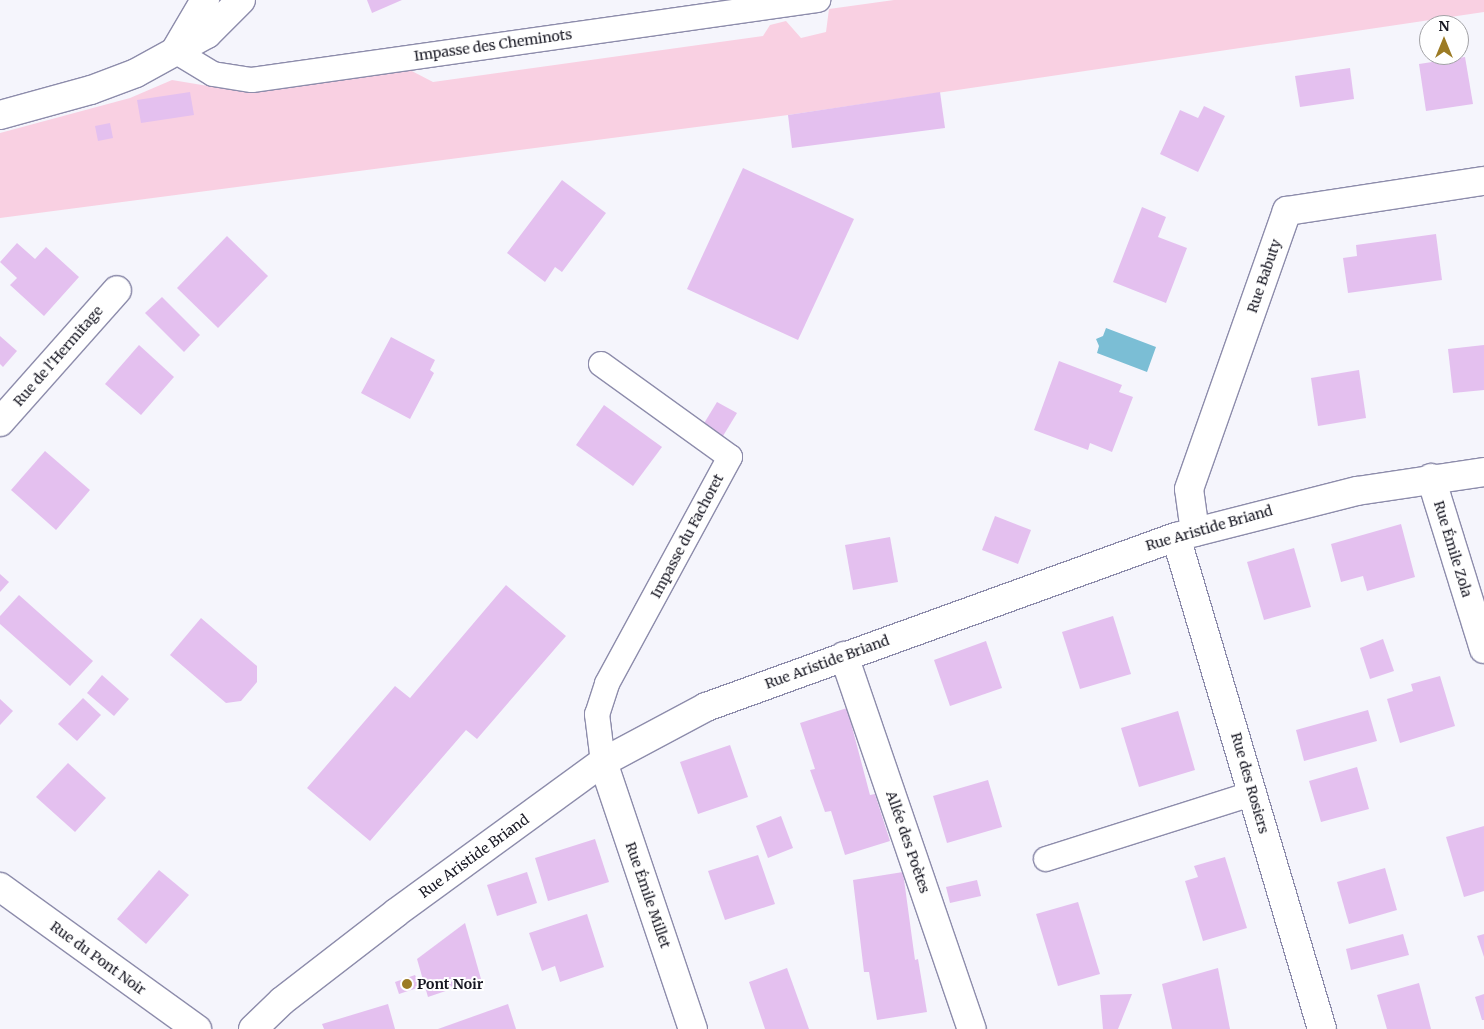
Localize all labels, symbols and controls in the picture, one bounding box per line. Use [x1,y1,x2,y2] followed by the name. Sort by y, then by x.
[1419,15,1469,65] north arrow
[1438,17,1450,35] text: N
[413,26,573,64] street label: Impasse des Cheminots
[1244,237,1284,315] street label: Rue Babuty
[10,302,106,410] street label: Rue de l'Hermitage
[647,471,727,601] street label: Impasse du Fachoret
[1430,499,1476,599] street label: Rue Émile Zola
[1144,502,1274,554] street label: Rue Aristide Briand
[763,632,891,692] street label: Rue Aristide Briand
[1228,731,1272,835] street label: Rue des Rosiers
[883,789,933,895] street label: Allée des Poètes
[416,811,532,901] street label: Rue Aristide Briand
[622,840,674,950] street label: Rue Émile Millet
[47,918,149,998] street label: Rue du Pont Noir
[417,976,483,992] place label: Pont Noir
[401,978,413,990] marker: Pont Noir

